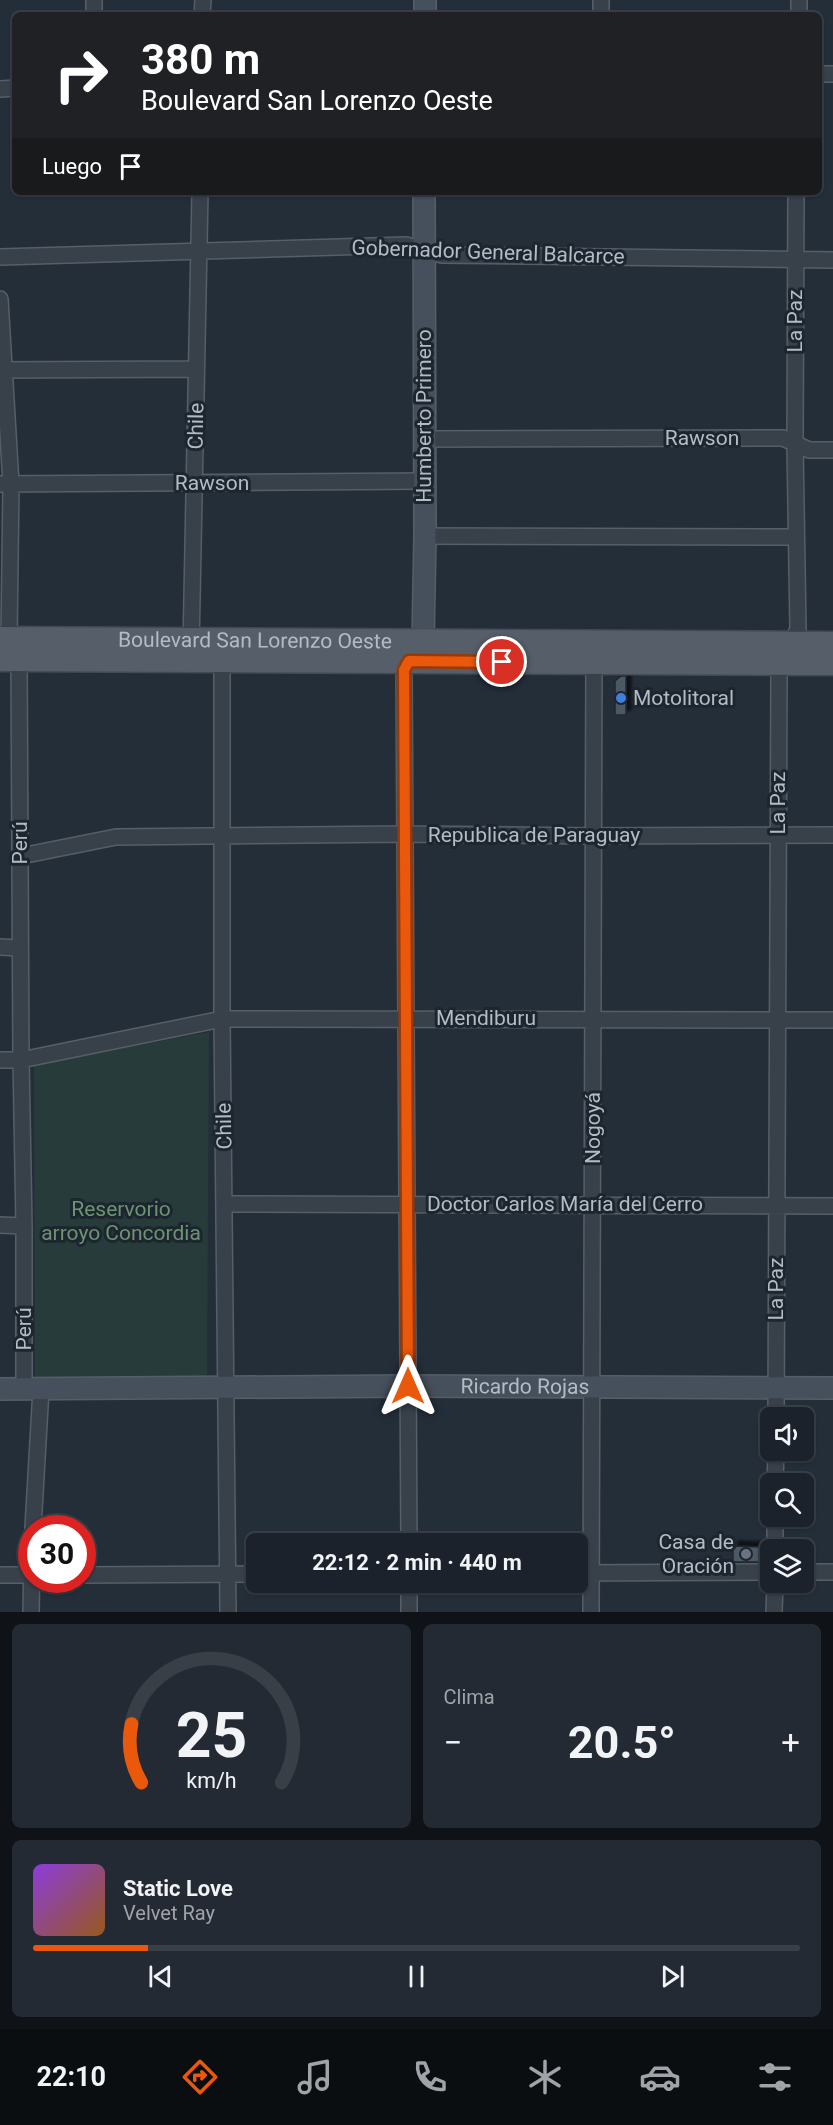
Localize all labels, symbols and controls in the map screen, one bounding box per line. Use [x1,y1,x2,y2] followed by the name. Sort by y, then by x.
[141,35,260,84] text: 380 m
[42,36,120,114] icon: right
[141,85,493,117] text: Boulevard San Lorenzo Oeste
[114,150,147,183] icon: arrive
[42,154,102,179] text: Luego
[351,235,625,269] street label: Gobernador General Balcarce
[783,290,807,352] street label: La Paz
[412,329,436,503] street label: Humberto Primero
[184,402,208,450] street label: Chile
[665,426,739,450] street label: Rawson
[175,471,249,495] street label: Rawson
[118,628,392,653] street label: Boulevard San Lorenzo Oeste
[476,636,527,687] pin
[485,645,518,678] icon: arrive
[633,686,734,710] place label: Motolitoral
[614,691,628,705] marker: Motolitoral
[766,772,790,834] street label: La Paz
[8,822,32,864] street label: Perú
[428,823,640,847] street label: Republica de Paraguay
[436,1006,536,1030] street label: Mendiburu
[581,1092,605,1164] street label: Nogoyá
[212,1102,236,1150] street label: Chile
[427,1192,703,1216] street label: Doctor Carlos María del Cerro
[41,1197,201,1245] park label: Reservorio arroyo Concordia
[764,1258,788,1320] street label: La Paz
[12,1308,36,1350] street label: Perú
[376,1354,440,1418] position arrow
[461,1374,589,1399] street label: Ricardo Rojas
[760,1407,814,1593] map controls
[760,1407,814,1461] button: sound
[760,1473,814,1527] button: search
[18,1515,96,1593] speed limit sign: 30
[658,1530,734,1578] place label: Casa de Oración
[760,1539,814,1593] button: layers
[739,1547,753,1561] marker: Casa de Oración
[312,1550,522,1575] text: 22:12 · 2 min · 440 m
[444,1685,495,1709] text: Clima
[175,1699,247,1772] text: 25
[568,1716,676,1769] text: 20.5°
[444,1723,462,1762] text: −
[781,1723,800,1762] text: +
[186,1768,236,1793] text: km/h
[123,1876,233,1901] text: Static Love
[123,1901,215,1925] text: Velvet Ray
[144,1960,177,1993] icon: previous
[400,1960,433,1993] icon: pause
[656,1960,689,1993] icon: next
[179,2056,221,2098] icon: directions
[294,2056,336,2098] icon: music
[409,2056,451,2098] icon: phone
[524,2056,566,2098] icon: climate
[639,2056,681,2098] icon: car
[754,2056,796,2098] icon: filters
[37,2061,106,2093] text: 22:10

